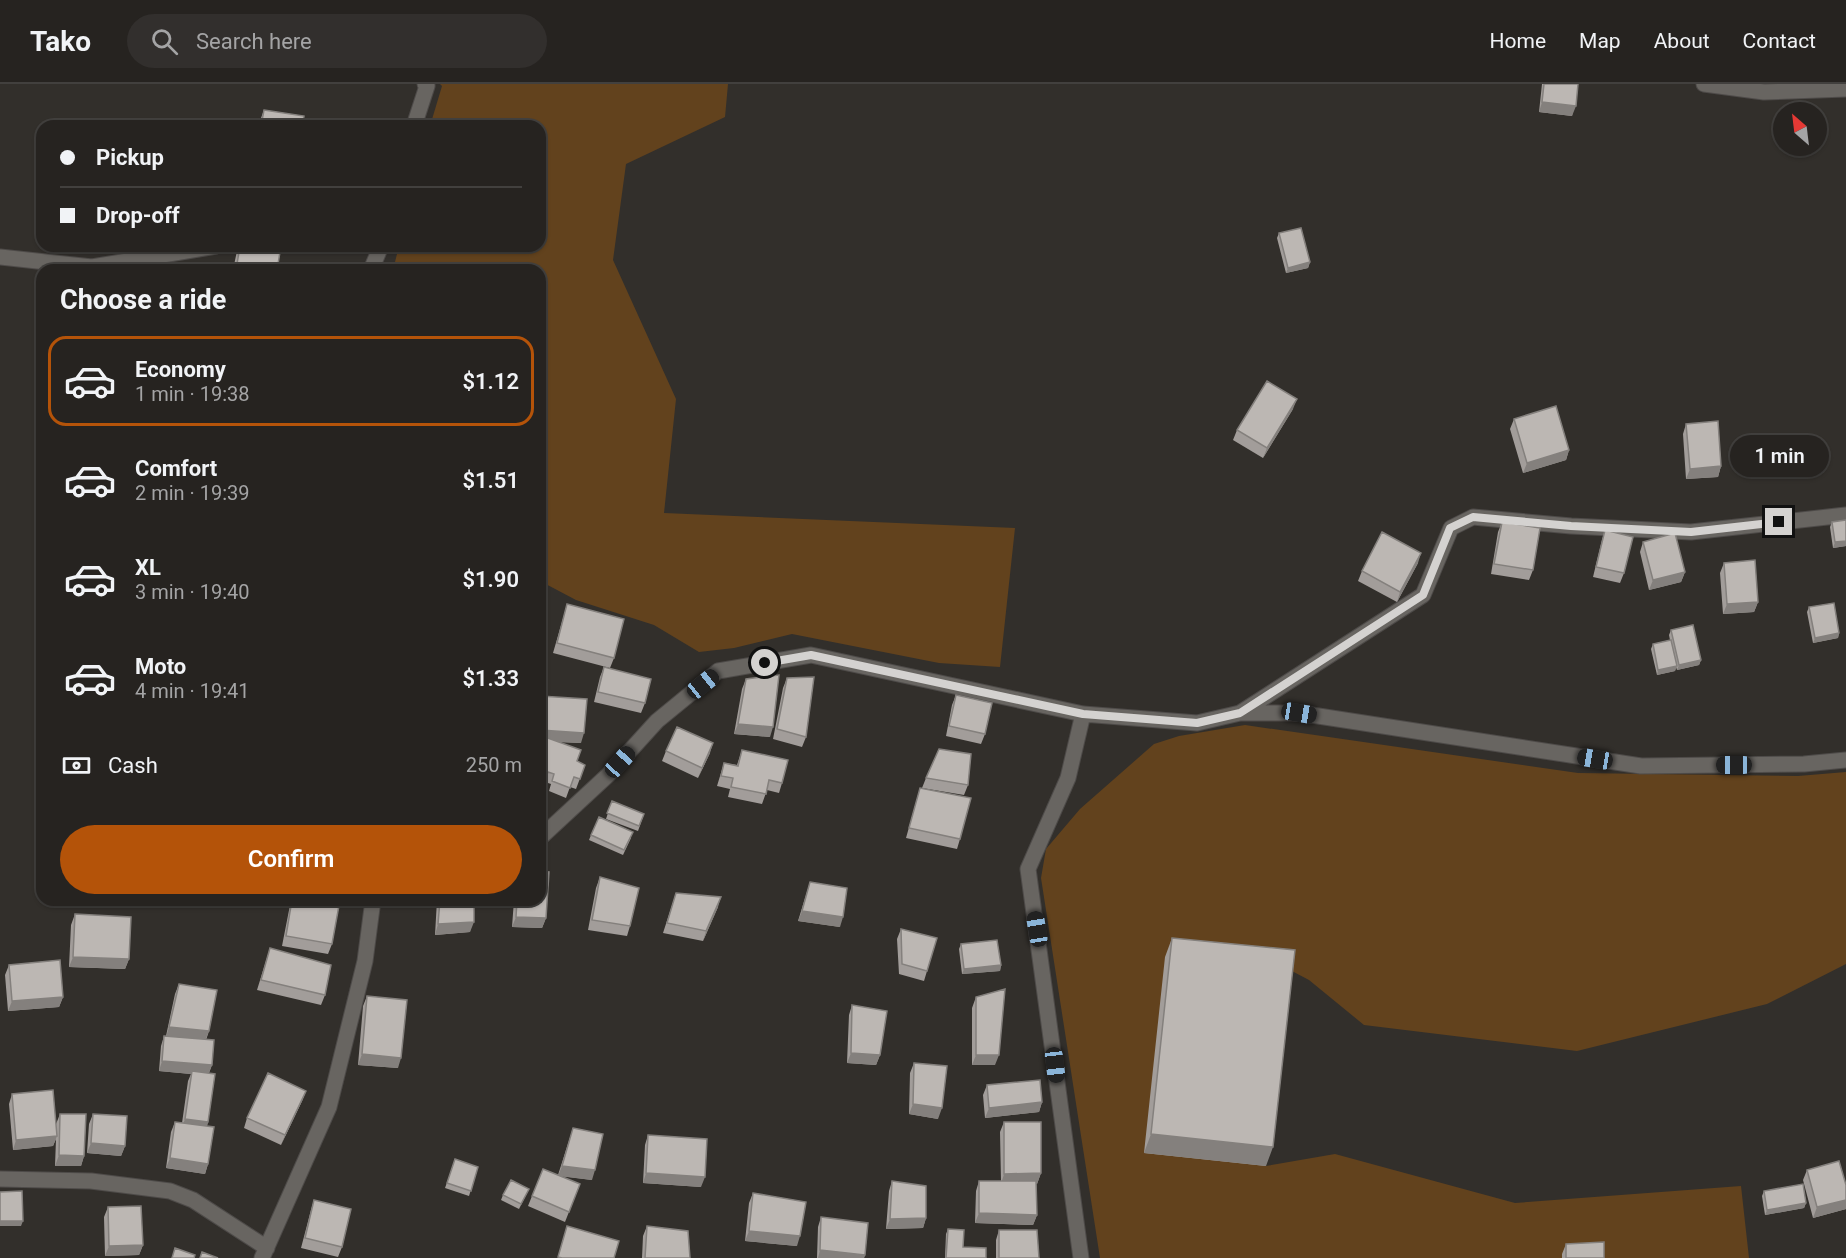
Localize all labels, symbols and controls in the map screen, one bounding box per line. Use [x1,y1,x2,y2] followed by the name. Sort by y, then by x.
[127,14,547,68] search box
[30,25,91,58] text: Tako
[148,25,181,58] icon: search
[196,29,312,54] text: Search here
[1490,29,1546,53] text: Home
[1579,29,1621,53] text: Map
[1654,29,1710,53] text: About
[1743,29,1816,53] text: Contact
[1773,102,1827,156] north arrow
[1773,102,1827,156] map controls
[96,145,164,170] text: Pickup
[96,203,180,228] text: Drop-off
[60,284,226,316] text: Choose a ride
[63,354,117,408] icon: car
[135,357,226,382] text: Economy
[462,369,519,394] text: $1.12
[135,382,250,406] text: 1 min · 19:38
[1730,435,1828,477] callout: 1 min
[1754,444,1805,468] text: 1 min
[63,453,117,507] icon: car
[135,456,217,481] text: Comfort
[462,468,519,493] text: $1.51
[135,481,250,505] text: 2 min · 19:39
[1765,508,1792,535] route end
[63,552,117,606] icon: car
[135,555,161,580] text: XL
[462,567,519,592] text: $1.90
[135,580,250,604] text: 3 min · 19:40
[751,649,778,676] route start
[63,651,117,705] icon: car
[135,654,186,679] text: Moto
[462,666,519,691] text: $1.33
[683,666,723,702] car
[135,679,250,703] text: 4 min · 19:41
[1280,701,1318,725] car
[601,743,639,781] car
[1576,747,1614,771] car
[60,749,93,782] icon: cash
[108,753,158,778] text: Cash
[466,753,522,777] text: 250 m
[1716,756,1752,774] car
[60,825,522,894] button: Confirm
[1025,910,1049,948] car
[1044,1046,1066,1084] car

